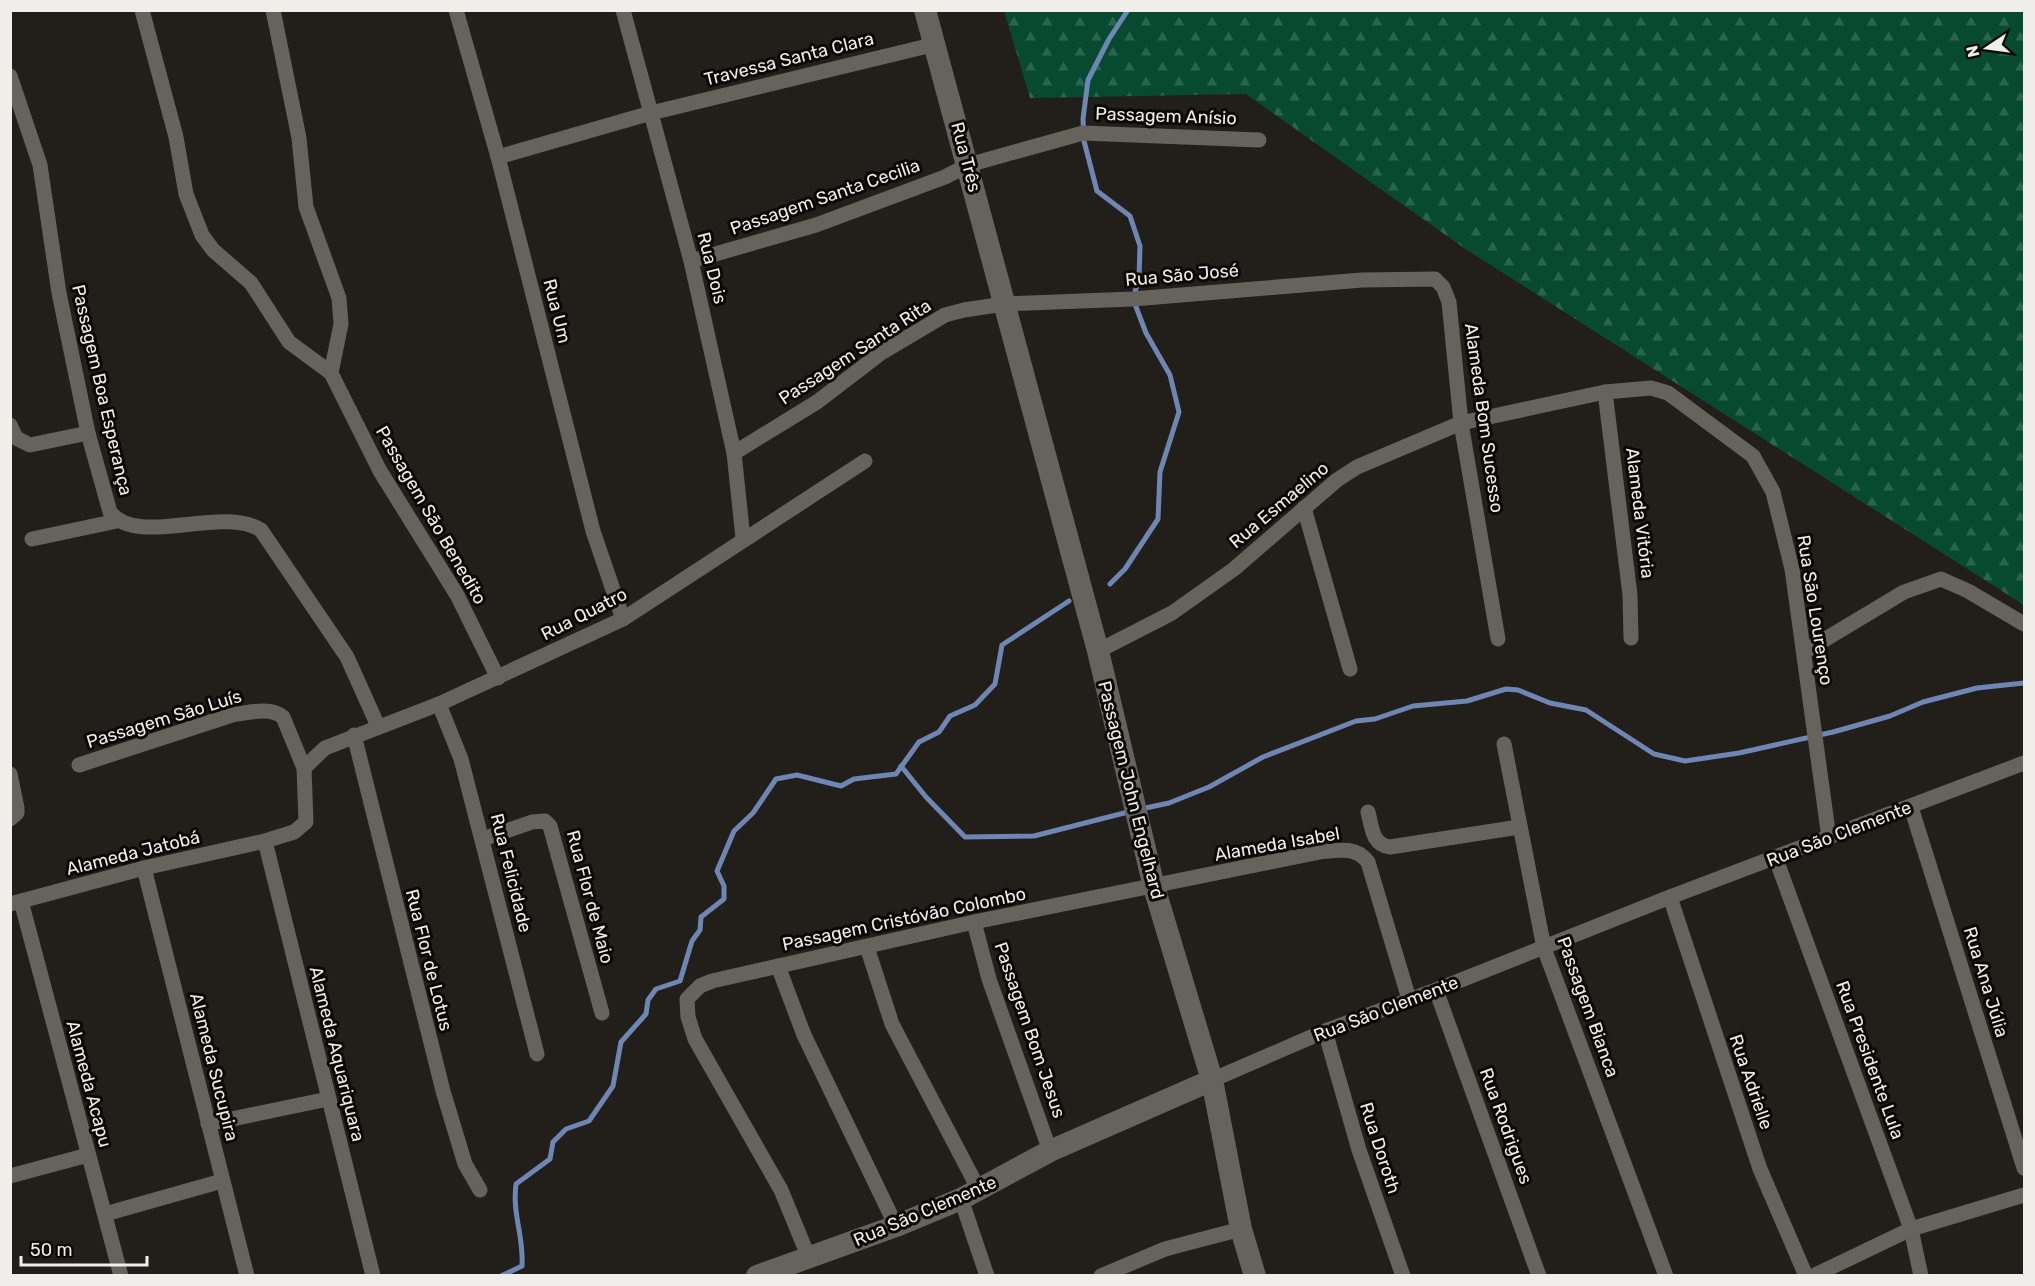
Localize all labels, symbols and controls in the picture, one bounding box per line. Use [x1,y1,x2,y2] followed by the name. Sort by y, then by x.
[1957,18,2017,78] north arrow
[702,27,876,91] street label: Travessa Santa Clara
[1962,44,1983,59] text: N
[1095,103,1237,129] street label: Passagem Anísio
[946,120,986,194] street label: Rua Três
[727,154,923,240] street label: Passagem Santa Cecilia
[692,230,732,306] street label: Rua Dois
[1124,259,1240,291] street label: Rua São José
[538,277,576,345] street label: Rua Um
[67,282,137,498] street label: Passagem Boa Esperança
[775,295,935,409] street label: Passagem Santa Rita
[1460,322,1508,514] street label: Alameda Bom Sucesso
[371,422,491,608] street label: Passagem São Benedito
[1621,446,1659,580] street label: Alameda Vitória
[1225,457,1333,553] street label: Rua Esmaelino
[1792,533,1838,687] street label: Rua São Lourenço
[537,583,631,645] street label: Rua Quatro
[1093,679,1169,901] street label: Passagem John Engelhard
[84,685,244,753] street label: Passagem São Luís
[1764,796,1914,872] street label: Rua São Clemente
[486,811,536,935] street label: Rua Felicidade
[1213,822,1341,866] street label: Alameda Isabel
[64,826,202,880] street label: Alameda Jatobá
[562,828,618,966] street label: Rua Flor de Maio
[780,882,1028,956] street label: Passagem Cristóvão Colombo
[401,887,457,1033] street label: Rua Flor de Lotus
[1959,924,2013,1040] street label: Rua Ana Júlia
[1552,934,1624,1080] street label: Passagem Bianca
[990,939,1070,1121] street label: Passagem Bom Jesus
[305,964,369,1144] street label: Alameda Aquariquara
[1311,971,1461,1047] street label: Rua São Clemente
[1831,978,1909,1142] street label: Rua Presidente Lula
[185,991,243,1143] street label: Alameda Sucupira
[61,1018,117,1150] street label: Alameda Acapu
[1724,1031,1778,1133] street label: Rua Adrielle
[1475,1065,1537,1187] street label: Rua Rodrigues
[1355,1100,1405,1196] street label: Rua Doroth
[850,1171,1000,1251] street label: Rua São Clemente
[21,1229,147,1267] scale bar
[30,1239,73,1261] text: 50 m

